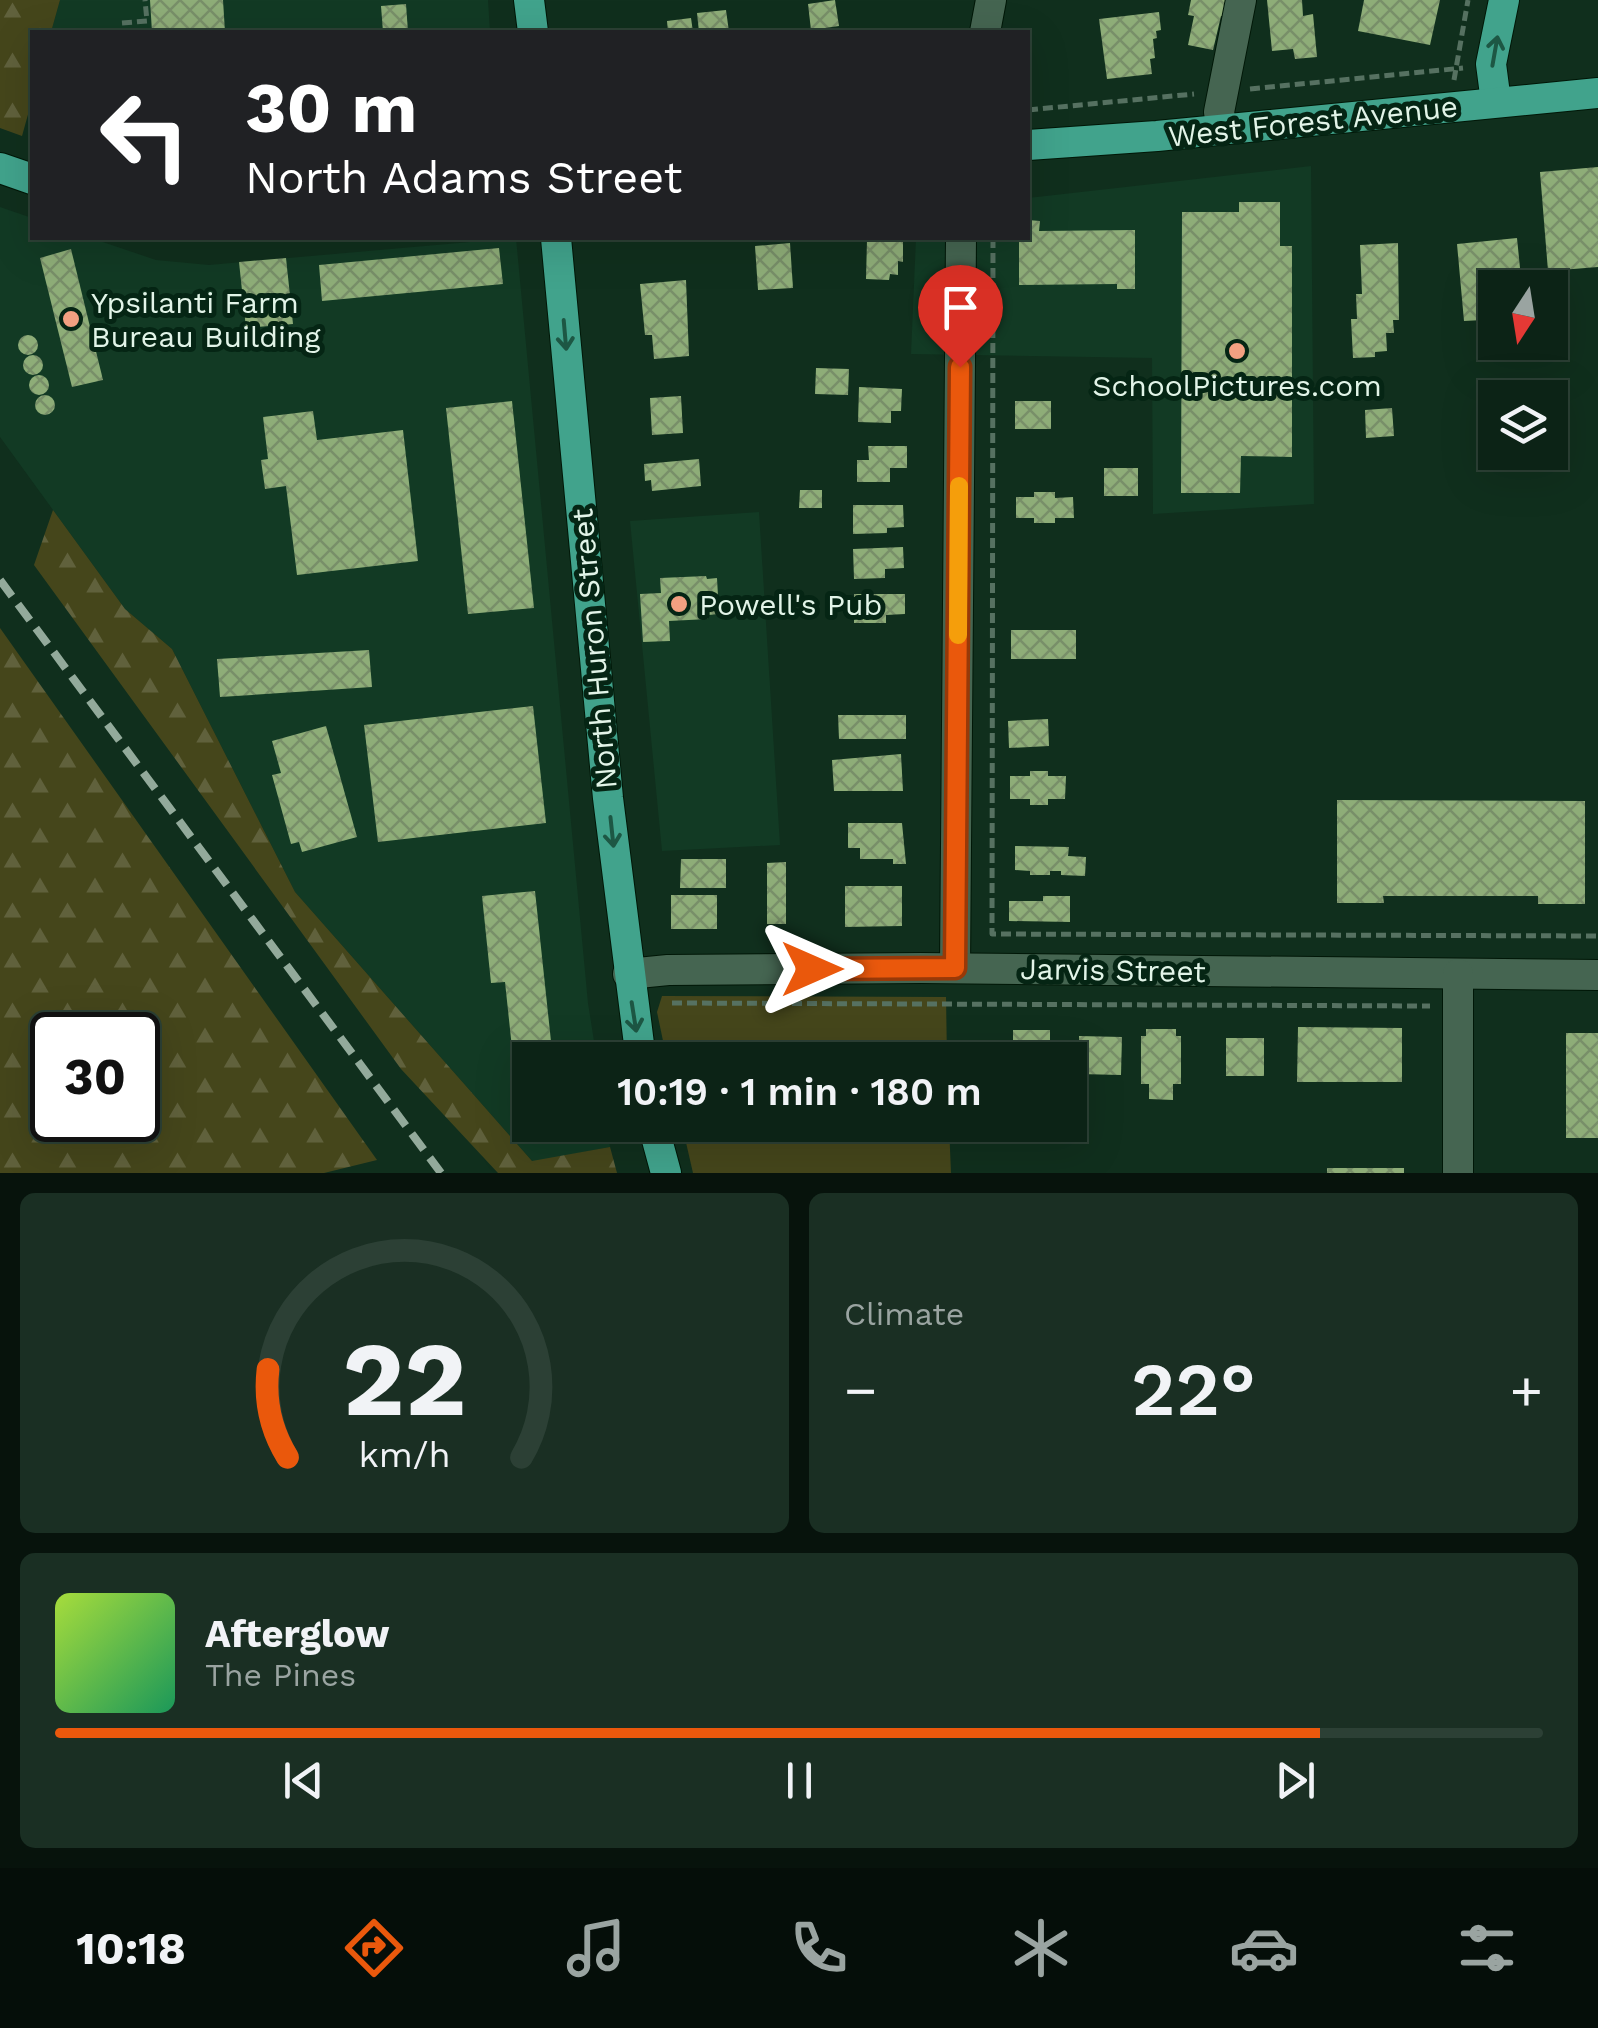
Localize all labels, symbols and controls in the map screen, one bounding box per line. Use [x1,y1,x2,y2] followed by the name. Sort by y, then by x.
[1486,35,1504,68] one-way arrow
[245,67,417,149] text: 30 m
[80,70,210,200] icon: left
[1166,88,1460,154] street label: West Forest Avenue
[245,151,682,204] text: North Adams Street
[918,265,1003,368] pin
[1478,270,1568,360] north arrow
[1478,270,1568,470] map controls
[933,280,988,335] icon: arrive
[91,285,321,354] place label: Ypsilanti Farm Bureau Building
[60,308,82,330] marker: Ypsilanti Farm Bureau Building
[555,318,574,350] one-way arrow
[1226,340,1248,362] marker: SchoolPictures.com
[1092,368,1382,403] place label: SchoolPictures.com
[1478,380,1568,470] button: layers
[564,507,624,791] street label: North Huron Street
[699,587,882,622] place label: Powell's Pub
[668,593,690,615] marker: Powell's Pub
[603,816,622,848] one-way arrow
[760,917,864,1021] position arrow
[1020,951,1207,989] street label: Jarvis Street
[625,1000,643,1033] one-way arrow
[30,1012,160,1142] speed limit sign: 30
[617,1070,982,1114] text: 10:19 · 1 min · 180 m
[844,1295,964,1333] text: Climate
[343,1318,466,1440] text: 22
[1131,1345,1256,1433] text: 22°
[844,1358,877,1422] text: −
[1510,1358,1543,1422] text: +
[358,1434,451,1476] text: km/h
[205,1612,390,1656] text: Afterglow
[205,1656,356,1694] text: The Pines
[276,1753,331,1808] icon: previous
[772,1753,827,1808] icon: pause
[1268,1753,1323,1808] icon: next
[339,1913,409,1983] icon: directions
[561,1913,631,1983] icon: music
[784,1913,854,1983] icon: phone
[1006,1913,1076,1983] icon: climate
[1229,1913,1299,1983] icon: car
[1452,1913,1522,1983] icon: filters
[76,1922,186,1975] text: 10:18

